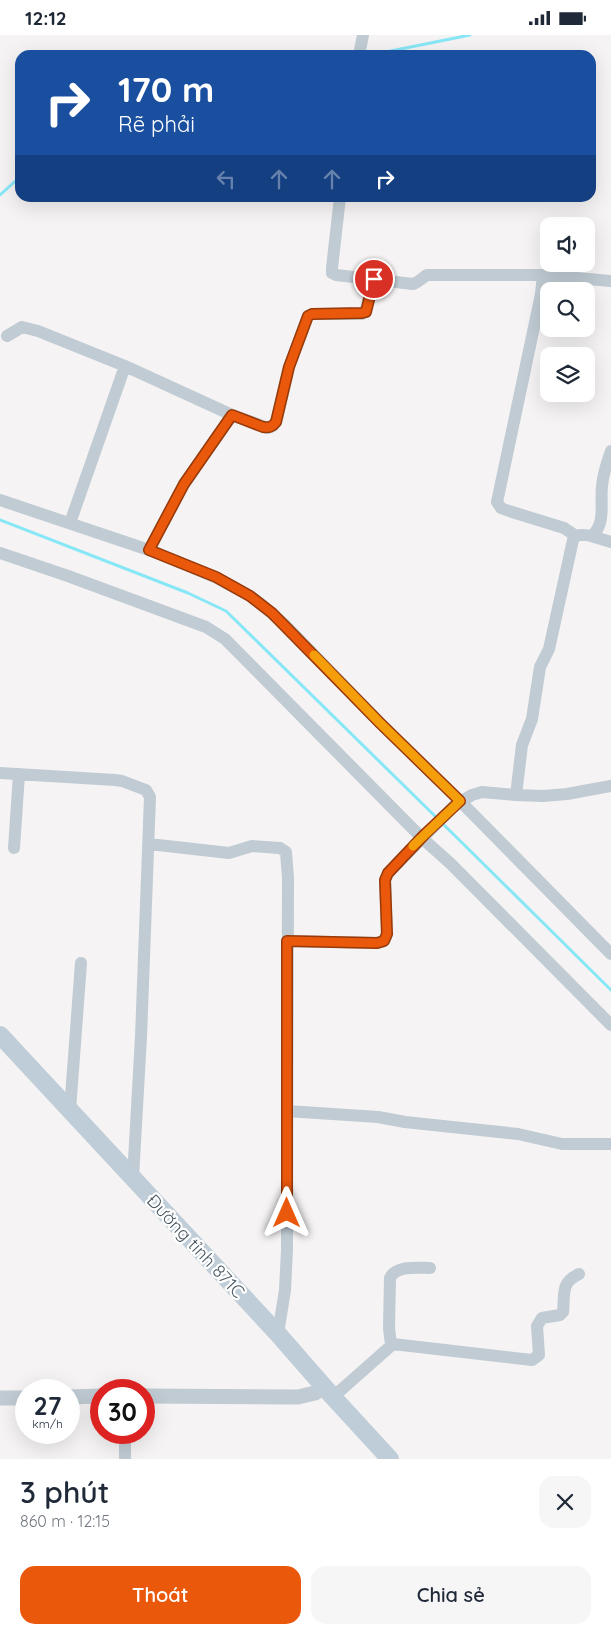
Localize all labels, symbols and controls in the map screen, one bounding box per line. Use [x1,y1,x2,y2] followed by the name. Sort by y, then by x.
[25,6,67,30] text: 12:12
[118,67,214,111] text: 170 m
[35,70,100,135] icon: right
[118,110,195,138] text: Rẽ phải
[212,165,240,193] icon: left
[265,165,293,193] icon: ahead
[318,165,346,193] icon: ahead
[371,165,399,193] icon: right
[540,217,595,402] map controls
[540,217,595,272] button: sound
[353,258,395,300] pin
[360,265,388,293] icon: arrive
[540,282,595,337] button: search
[540,347,595,402] button: layers
[260,1186,312,1238] position arrow
[142,1189,250,1303] street label: Đường tỉnh 871C
[90,1379,155,1444] speed limit sign: 30
[34,1390,61,1421] text: 27
[32,1416,63,1431] text: km/h
[20,1473,109,1511] text: 3 phút
[539,1476,591,1528] button: close
[20,1511,110,1531] text: 860 m · 12:15
[20,1566,301,1624] button: Thoát
[311,1566,591,1624] button: Chia sẻ

